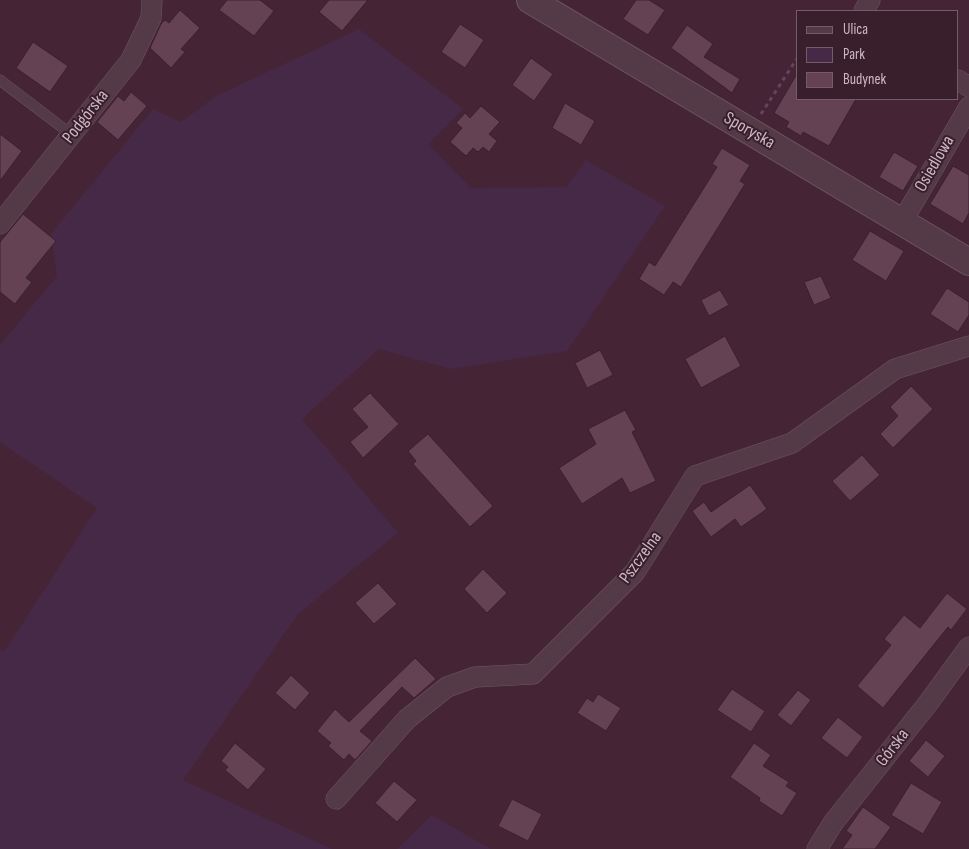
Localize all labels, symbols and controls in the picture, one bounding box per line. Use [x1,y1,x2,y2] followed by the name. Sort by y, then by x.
[796,10,959,100] legend
[843,20,868,39] text: Ulica
[843,45,865,64] text: Park
[843,70,886,89] text: Budynek
[58,86,114,148] street label: Podgórska
[720,108,778,154] street label: Sporyska
[910,132,960,196] street label: Osiedlowa
[615,528,667,588] street label: Pszczelna
[872,725,914,771] street label: Górska

